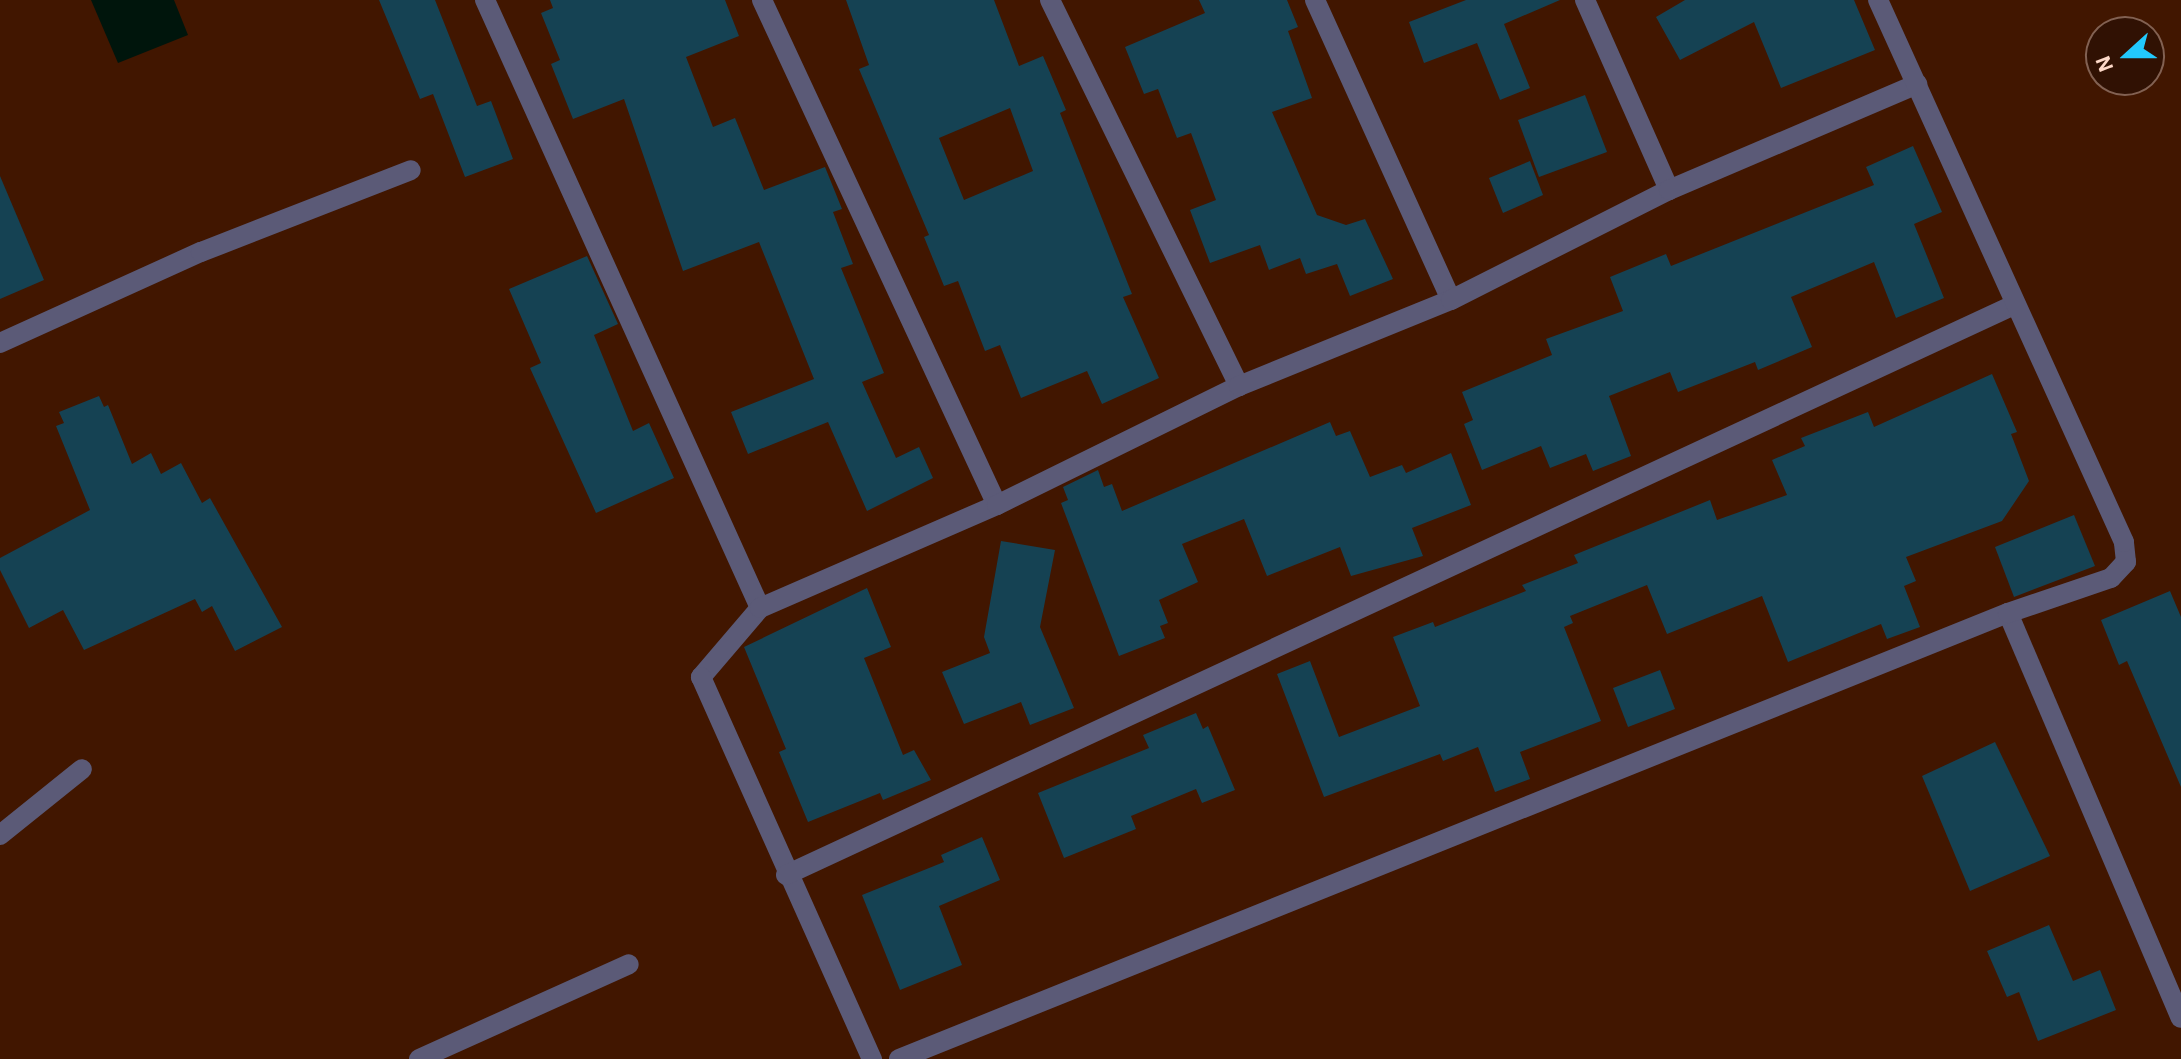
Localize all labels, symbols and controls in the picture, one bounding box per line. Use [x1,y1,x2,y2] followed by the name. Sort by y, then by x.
[2085,16,2165,96] north arrow
[2091,53,2117,75] text: N

